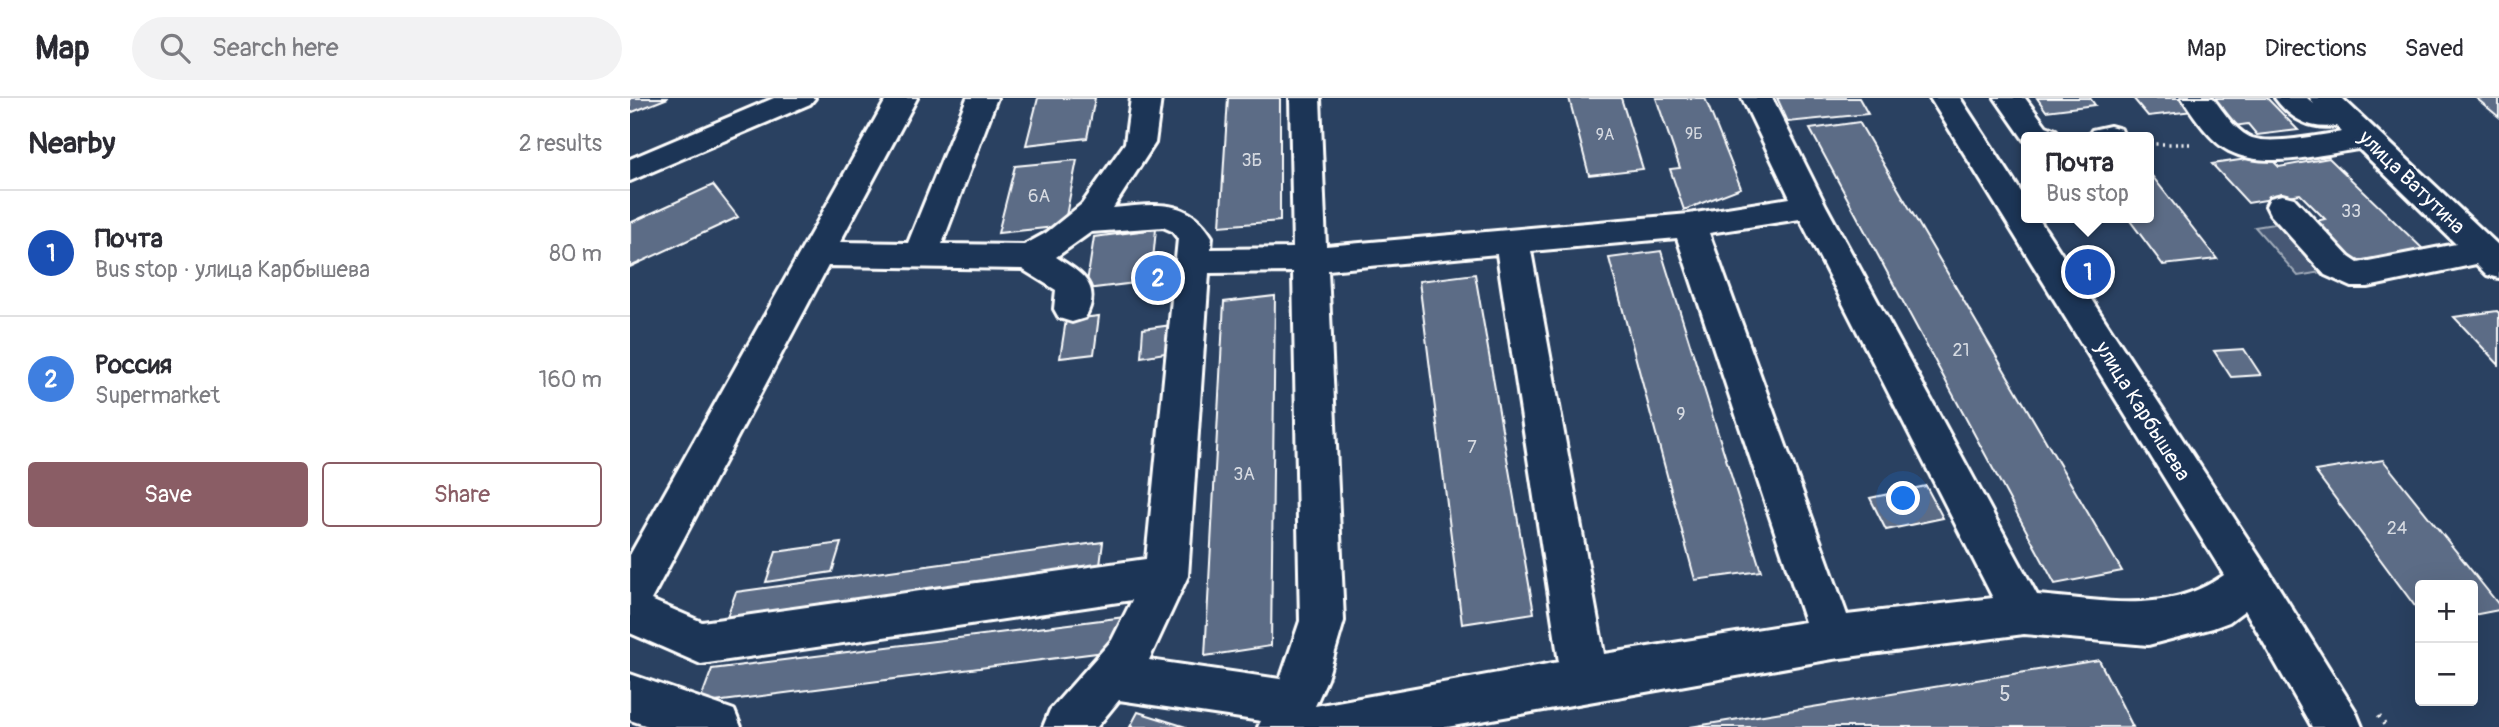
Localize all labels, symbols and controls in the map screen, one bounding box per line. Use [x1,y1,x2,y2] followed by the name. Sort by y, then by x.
[132,17,622,80] search box
[35,28,90,69] text: Map
[156,29,194,67] icon: search
[212,32,339,64] text: Search here
[2187,34,2227,63] text: Map
[2265,34,2366,63] text: Directions
[2404,34,2464,63] text: Saved
[1685,124,1703,144] house number: 9Б
[2352,124,2471,240] street label: улица Ватутина
[28,125,115,162] text: Nearby
[1596,125,1614,145] house number: 9А
[519,129,602,158] text: 2 results
[2021,132,2154,223] popup
[2046,147,2114,179] text: Почта
[1242,149,1262,172] house number: 3Б
[2046,179,2129,208] text: Bus stop
[1028,185,1050,208] house number: 6А
[2341,200,2361,223] house number: 33
[95,223,163,255] text: Почта
[47,239,56,268] text: 1
[549,239,602,268] text: 80 m
[2065,246,2111,298] pin: 1
[1135,252,1181,304] pin: 2
[95,255,370,284] text: Bus stop · улица Карбышева
[2088,336,2196,486] street label: улица Карбышева
[1952,339,1970,362] house number: 21
[95,349,172,381] text: Россия
[45,365,57,394] text: 2
[538,365,602,394] text: 160 m
[95,381,220,410] text: Supermarket
[1676,403,1686,426] house number: 9
[1467,436,1477,459] house number: 7
[28,462,308,527] button: Save
[322,462,602,527] button: Share
[1233,463,1255,486] house number: 3А
[1886,481,1920,515] your location
[2387,517,2408,540] house number: 24
[2415,580,2478,706] map controls
[2415,580,2478,643] button: +
[2415,643,2478,706] button: −
[1999,681,2011,708] house number: 5

